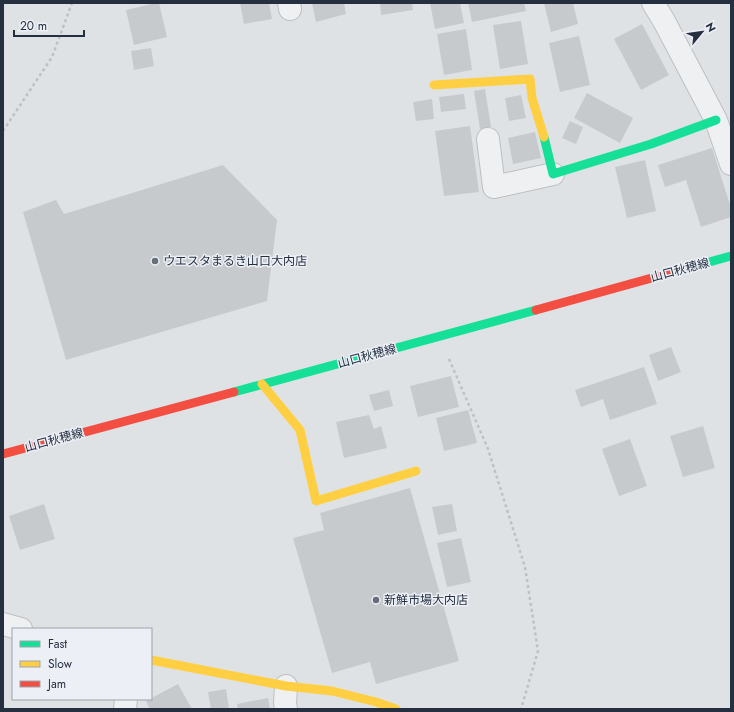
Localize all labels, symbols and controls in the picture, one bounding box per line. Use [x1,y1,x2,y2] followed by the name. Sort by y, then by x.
[14,12,84,38] scale bar
[682,12,722,52] north arrow
[20,17,47,35] text: 20 m
[702,19,720,35] text: N
[163,252,307,270] place label: ウエスタまるき山口大内店
[649,254,711,286] street label: 山口秋穂線
[150,256,160,266] marker: ウエスタまるき山口大内店
[336,340,398,372] street label: 山口秋穂線
[23,424,85,456] street label: 山口秋穂線
[384,591,468,609] place label: 新鮮市場大内店
[371,595,381,605] marker: 新鮮市場大内店
[12,628,152,700] legend
[48,635,67,653] text: Fast
[48,655,73,673] text: Slow
[46,675,66,693] text: Jam

